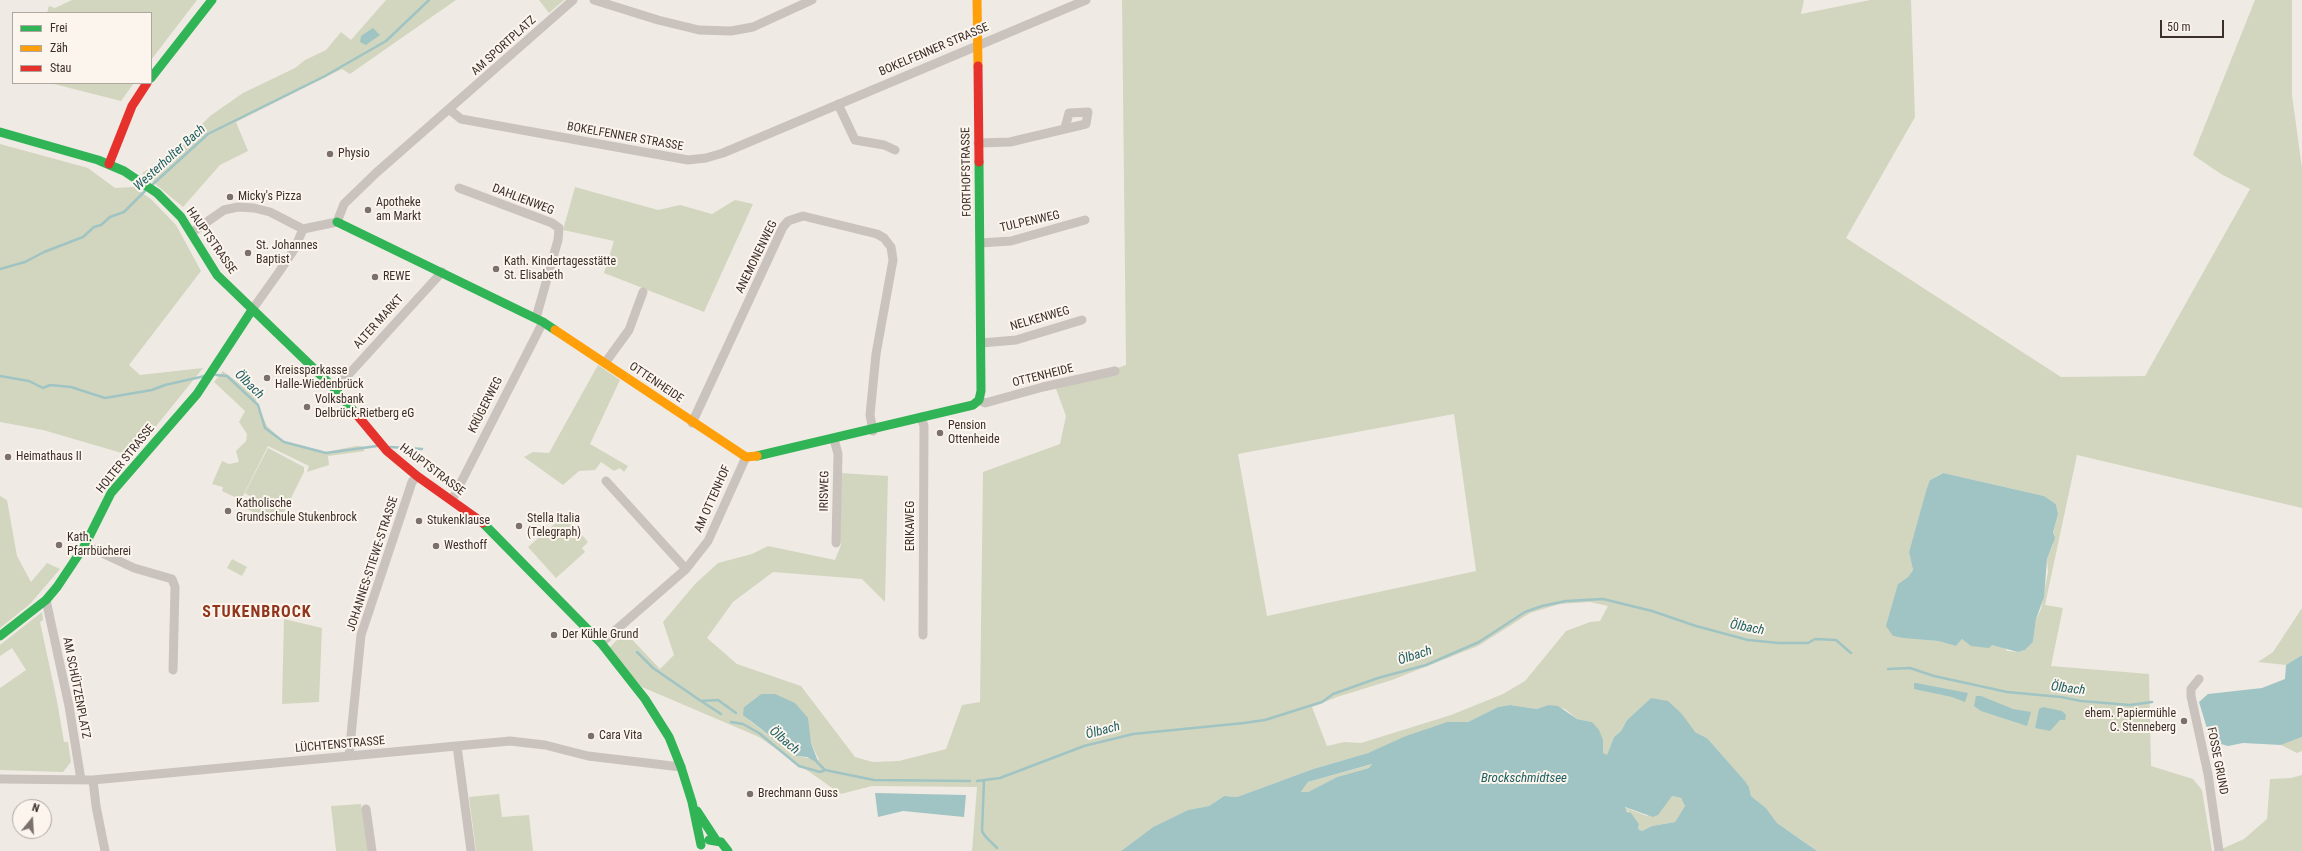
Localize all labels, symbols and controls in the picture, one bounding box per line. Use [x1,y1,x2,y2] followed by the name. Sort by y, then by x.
[12,12,152,84] legend
[2162,12,2226,38] scale bar
[469,13,539,79] street label: AM SPORTPLATZ
[877,20,991,80] street label: BOKELFENNER STRASSE
[2167,20,2191,34] text: 50 m
[50,21,68,35] text: Frei
[50,41,68,55] text: Zäh
[50,61,71,75] text: Stau
[566,120,684,154] street label: BOKELFENNER STRASSE
[131,122,209,194] water label: Westerholter Bach
[959,127,975,217] street label: FORTHOFSTRASSE
[338,147,370,161] place label: Physio
[325,149,335,159] marker: Physio
[490,182,556,218] street label: DAHLIENWEG
[238,190,301,204] place label: Micky's Pizza
[225,192,235,202] marker: Micky's Pizza
[376,196,421,224] place label: Apotheke am Markt
[183,205,239,277] street label: HAUPTSTRASSE
[363,205,373,215] marker: Apotheke am Markt
[999,208,1061,236] street label: TULPENWEG
[733,218,781,296] street label: ANEMONENWEG
[256,239,318,267] place label: St. Johannes Baptist
[243,248,253,258] marker: St. Johannes Baptist
[504,255,616,283] place label: Kath. Kindertagesstätte St. Elisabeth
[491,264,501,274] marker: Kath. Kindertagesstätte St. Elisabeth
[383,270,410,284] place label: REWE
[370,272,380,282] marker: REWE
[351,292,407,352] street label: ALTER MARKT
[1009,304,1071,334] street label: NELKENWEG
[626,360,686,406] street label: OTTENHEIDE
[1011,361,1075,391] street label: OTTENHEIDE
[275,364,364,392] place label: Kreissparkasse Halle-Wiedenbrück
[231,367,267,403] water label: Ölbach
[262,373,272,383] marker: Kreissparkasse Halle-Wiedenbrück
[466,374,506,436] street label: KRÜGERWEG
[315,393,414,421] place label: Volksbank Delbrück-Rietberg eG
[302,402,312,412] marker: Volksbank Delbrück-Rietberg eG
[948,419,1000,447] place label: Pension Ottenheide
[94,422,158,496] street label: HOLTER STRASSE
[935,428,945,438] marker: Pension Ottenheide
[396,441,468,499] street label: HAUPTSTRASSE
[16,450,82,464] place label: Heimathaus II
[3,452,13,462] marker: Heimathaus II
[692,463,734,535] street label: AM OTTENHOF
[817,470,833,512] street label: IRISWEG
[344,495,402,633] street label: JOHANNES-STIEWE-STRASSE
[236,497,357,525] place label: Katholische Grundschule Stukenbrock
[904,501,918,551] street label: ERIKAWEG
[223,506,233,516] marker: Katholische Grundschule Stukenbrock
[527,512,581,540] place label: Stella Italia (Telegraph)
[427,514,490,528] place label: Stukenklause
[414,516,424,526] marker: Stukenklause
[514,521,524,531] marker: Stella Italia (Telegraph)
[67,531,131,559] place label: Kath. Pfarrbücherei
[444,539,487,553] place label: Westhoff
[54,540,64,550] marker: Kath. Pfarrbücherei
[431,541,441,551] marker: Westhoff
[202,603,312,623] district label: STUKENBROCK
[1729,617,1765,639] water label: Ölbach
[562,628,638,642] place label: Der Kühle Grund
[549,630,559,640] marker: Der Kühle Grund
[59,636,93,740] street label: AM SCHÜTZENPLATZ
[1396,643,1434,669] water label: Ölbach
[2050,679,2086,699] water label: Ölbach
[2085,707,2176,735] place label: ehem. Papiermühle C. Stenneberg
[2179,716,2189,726] marker: ehem. Papiermühle C. Stenneberg
[1084,719,1122,743] water label: Ölbach
[766,724,802,758] water label: Ölbach
[2203,726,2231,796] street label: FOSSE GRUND
[599,729,642,743] place label: Cara Vita
[586,731,596,741] marker: Cara Vita
[295,734,385,756] street label: LÜCHTENSTRASSE
[1481,771,1567,787] water label: Brockschmidtsee
[758,787,838,801] place label: Brechmann Guss
[745,789,755,799] marker: Brechmann Guss
[12,799,52,839] north arrow
[30,801,41,815] text: N

